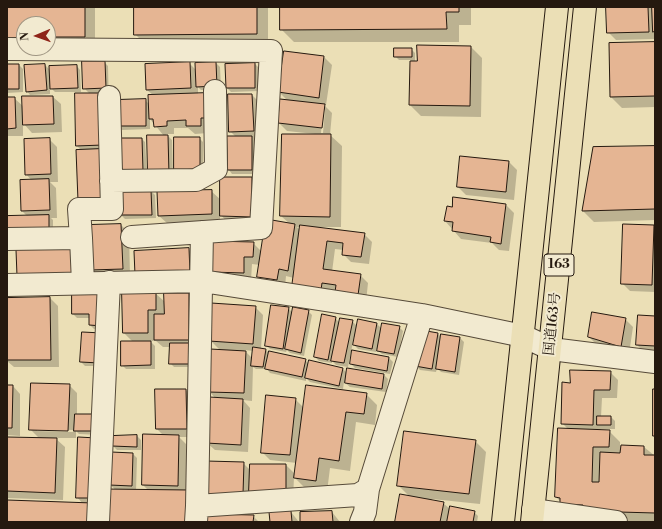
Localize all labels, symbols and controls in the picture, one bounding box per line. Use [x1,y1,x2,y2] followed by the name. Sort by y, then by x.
[16,16,56,56] north arrow
[18,32,32,41] text: N
[544,254,574,276] road number: 163
[541,291,565,357] street label: 国道163号

